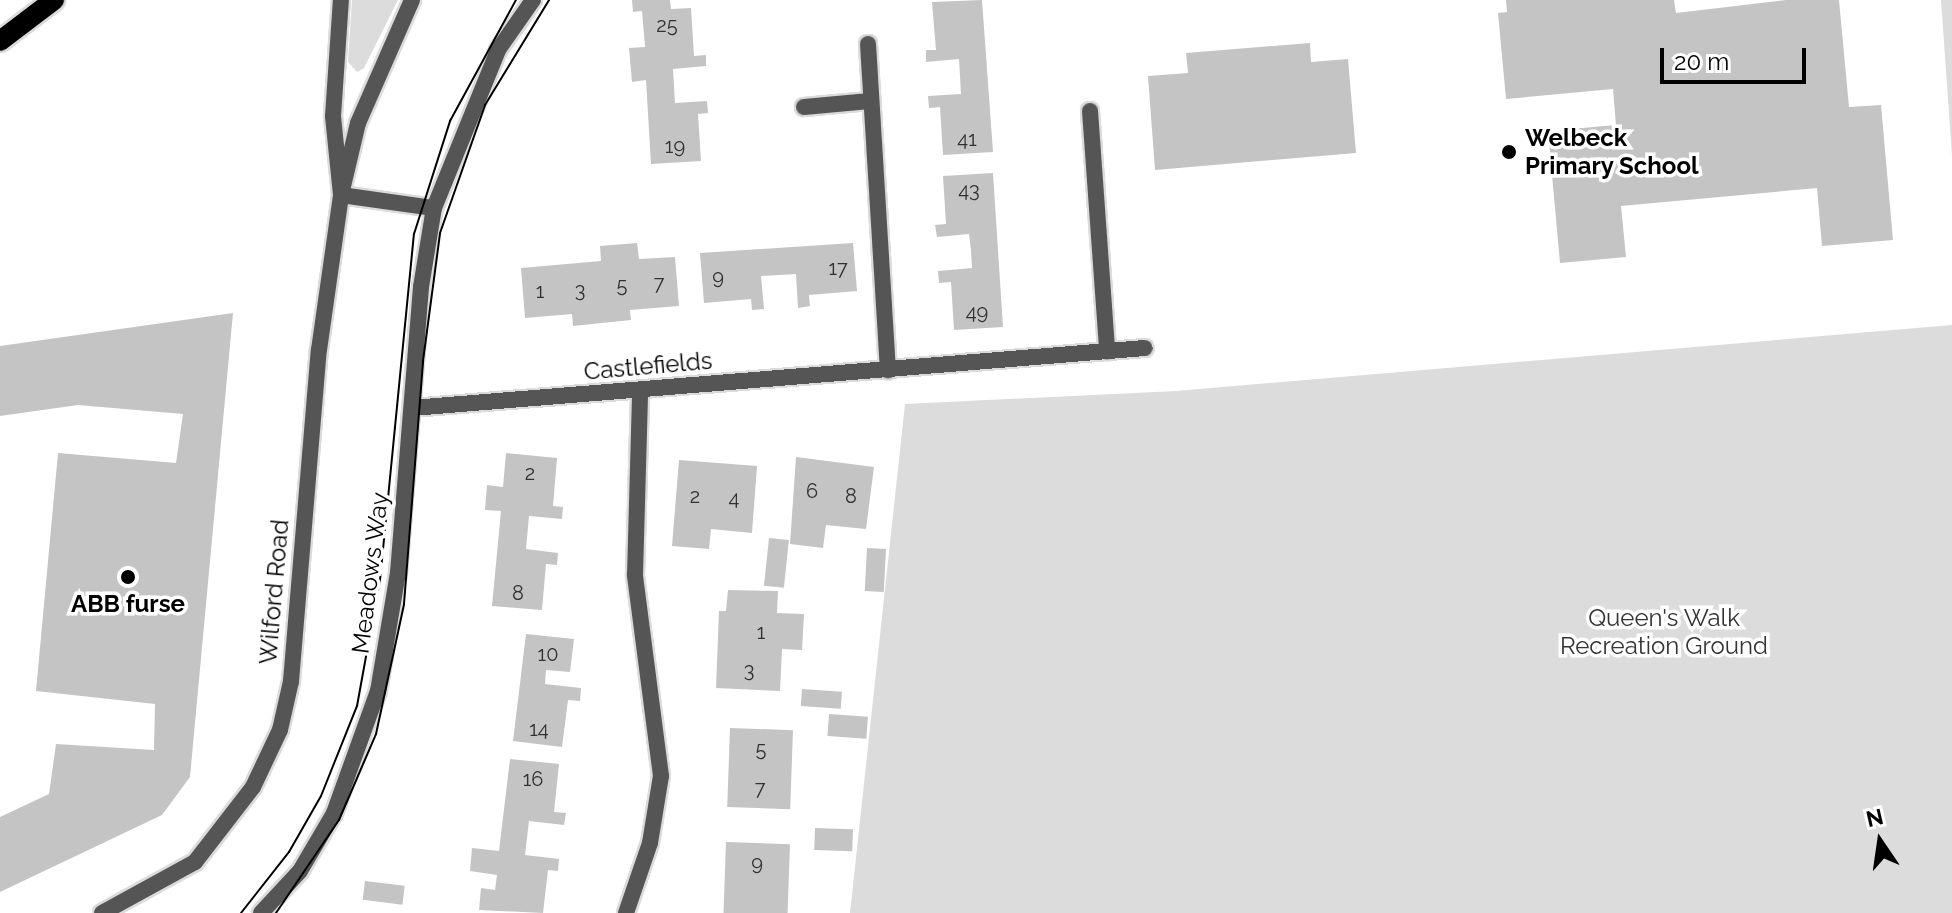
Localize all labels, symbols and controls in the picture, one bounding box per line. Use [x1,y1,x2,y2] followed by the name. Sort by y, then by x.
[656,13,678,37] house number: 25
[1664,32,1810,82] scale bar
[1674,47,1729,76] text: 20 m
[1525,124,1699,180] place label: Welbeck Primary School
[957,127,977,151] house number: 41
[665,134,685,158] house number: 19
[1500,143,1518,161] marker: Welbeck Primary School
[958,178,980,202] house number: 43
[828,256,848,280] house number: 17
[712,265,724,289] house number: 9
[654,271,664,295] house number: 7
[617,273,627,297] house number: 5
[575,278,585,302] house number: 3
[536,279,544,303] house number: 1
[966,300,988,324] house number: 49
[583,346,713,386] street label: Castlefields
[525,461,535,485] house number: 2
[806,479,818,503] house number: 6
[690,484,700,508] house number: 2
[845,484,857,508] house number: 8
[729,486,739,510] house number: 4
[346,490,394,656] street label: Meadows Way
[253,518,295,666] street label: Wilford Road
[119,568,137,586] marker: ABB furse
[512,581,524,605] house number: 8
[71,590,185,618] place label: ABB furse
[1560,604,1768,660] park label: Queen's Walk Recreation Ground
[757,620,765,644] house number: 1
[538,642,558,666] house number: 10
[744,658,754,682] house number: 3
[529,717,549,741] house number: 14
[756,737,766,761] house number: 5
[523,767,543,791] house number: 16
[755,776,765,800] house number: 7
[1840,801,1920,881] north arrow
[1863,803,1886,832] text: N
[751,851,763,875] house number: 9

